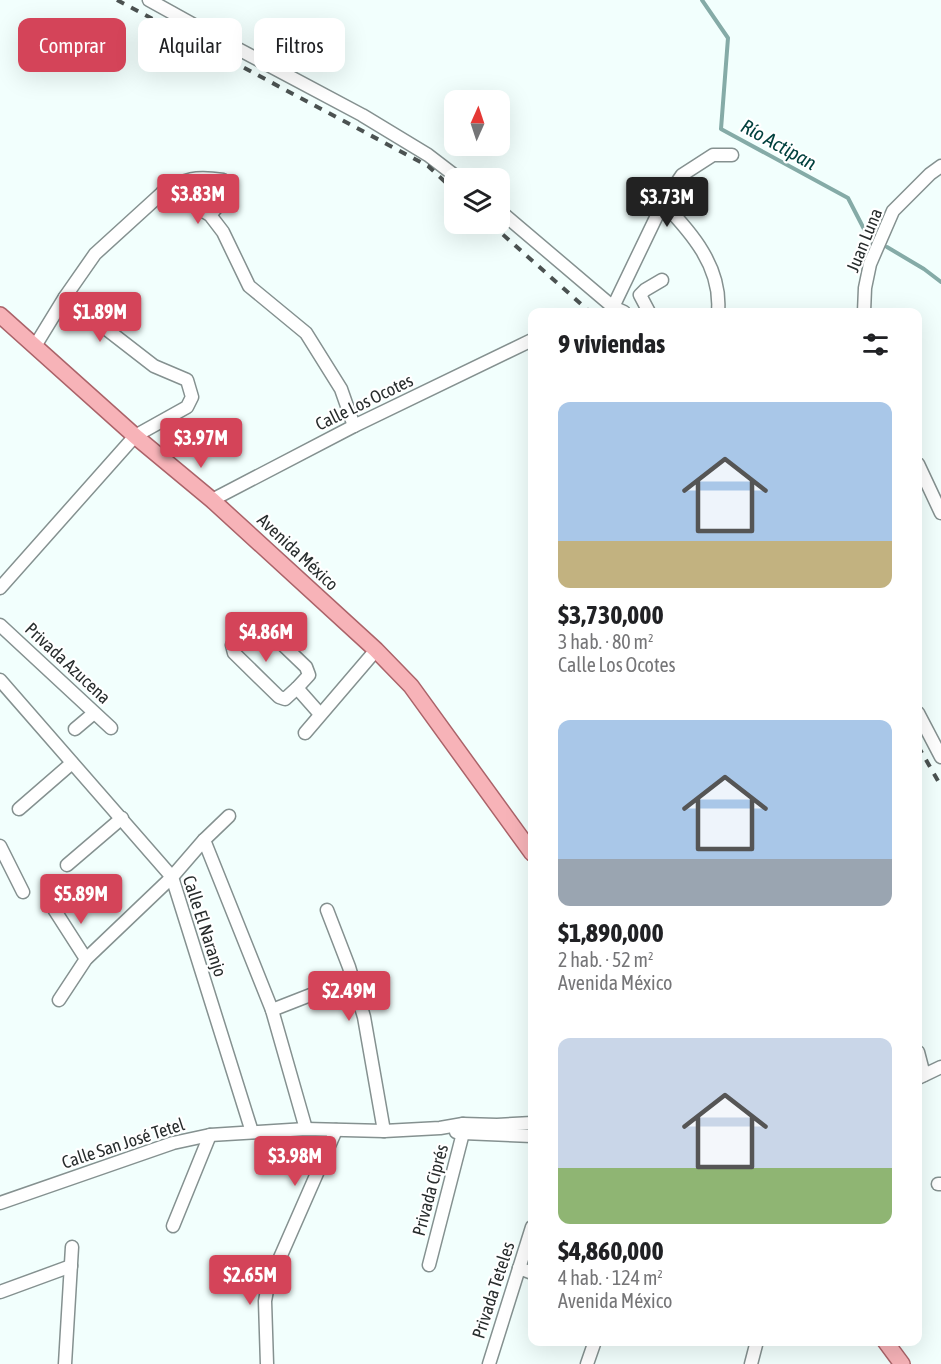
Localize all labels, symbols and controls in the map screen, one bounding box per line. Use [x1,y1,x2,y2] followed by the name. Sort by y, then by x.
[18,18,126,72] chip: Comprar
[138,18,242,72] chip: Alquilar
[254,18,345,72] chip: Filtros
[444,90,510,156] north arrow
[444,90,510,234] map controls
[737,114,821,174] water label: Río Actipan
[444,168,510,234] button: layers
[149,174,247,225] pin: $3.83M
[618,177,716,228] pin: $3.73M
[171,182,225,205] text: $3.83M
[640,185,694,208] text: $3.73M
[842,205,886,275] street label: Juan Luna
[51,292,149,343] pin: $1.89M
[73,300,127,323] text: $1.89M
[859,328,892,361] icon: filters
[558,329,665,359] text: 9 viviendas
[312,369,416,435] street label: Calle Los Ocotes
[152,418,250,469] pin: $3.97M
[174,426,228,449] text: $3.97M
[671,441,779,549] icon: home
[253,509,343,595] street label: Avenida México
[558,600,664,630] text: $3,730,000
[217,612,315,663] pin: $4.86M
[21,618,115,708] street label: Privada Azucena
[239,620,293,643] text: $4.86M
[558,630,653,653] text: 3 hab. · 80 m²
[558,653,676,676] text: Calle Los Ocotes
[671,759,779,867] icon: home
[179,873,231,979] street label: Calle El Naranjo
[32,874,130,925] pin: $5.89M
[54,882,108,905] text: $5.89M
[558,918,664,948] text: $1,890,000
[558,948,653,971] text: 2 hab. · 52 m²
[300,971,398,1022] pin: $2.49M
[558,971,673,994] text: Avenida México
[322,979,376,1002] text: $2.49M
[671,1077,779,1185] icon: home
[59,1113,187,1173] street label: Calle San José Tetel
[246,1136,344,1187] pin: $3.98M
[408,1142,452,1238] street label: Privada Ciprés
[268,1144,322,1167] text: $3.98M
[558,1236,664,1266] text: $4,860,000
[467,1239,519,1341] street label: Privada Teteles
[201,1255,299,1306] pin: $2.65M
[223,1263,277,1286] text: $2.65M
[558,1266,663,1289] text: 4 hab. · 124 m²
[558,1289,673,1312] text: Avenida México

